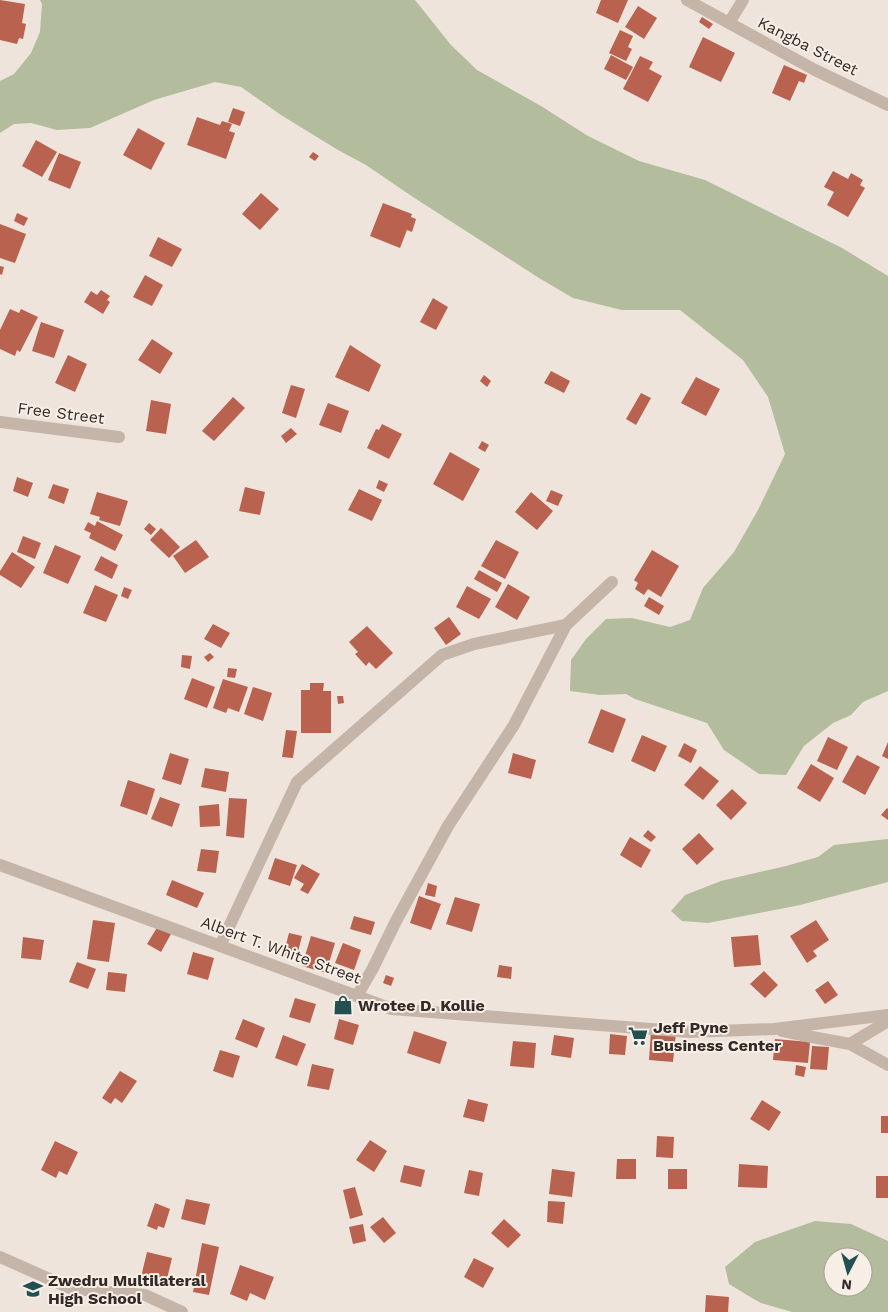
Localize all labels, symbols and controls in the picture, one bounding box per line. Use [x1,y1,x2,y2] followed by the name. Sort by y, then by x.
[755,13,862,80] street label: Kangba Street
[16,398,106,428] street label: Free Street
[198,912,364,988] street label: Albert T. White Street
[332,994,354,1016] shop icon: Wrotee D. Kollie
[358,996,485,1015] place label: Wrotee D. Kollie
[653,1018,781,1055] place label: Jeff Pyne Business Center
[627,1025,649,1047] supermarket icon: Jeff Pyne Business Center
[823,1247,873,1297] north arrow
[48,1271,206,1308] place label: Zwedru Multilateral High School
[841,1276,853,1293] text: N
[22,1278,44,1300] school or university icon: Zwedru Multilateral High School

